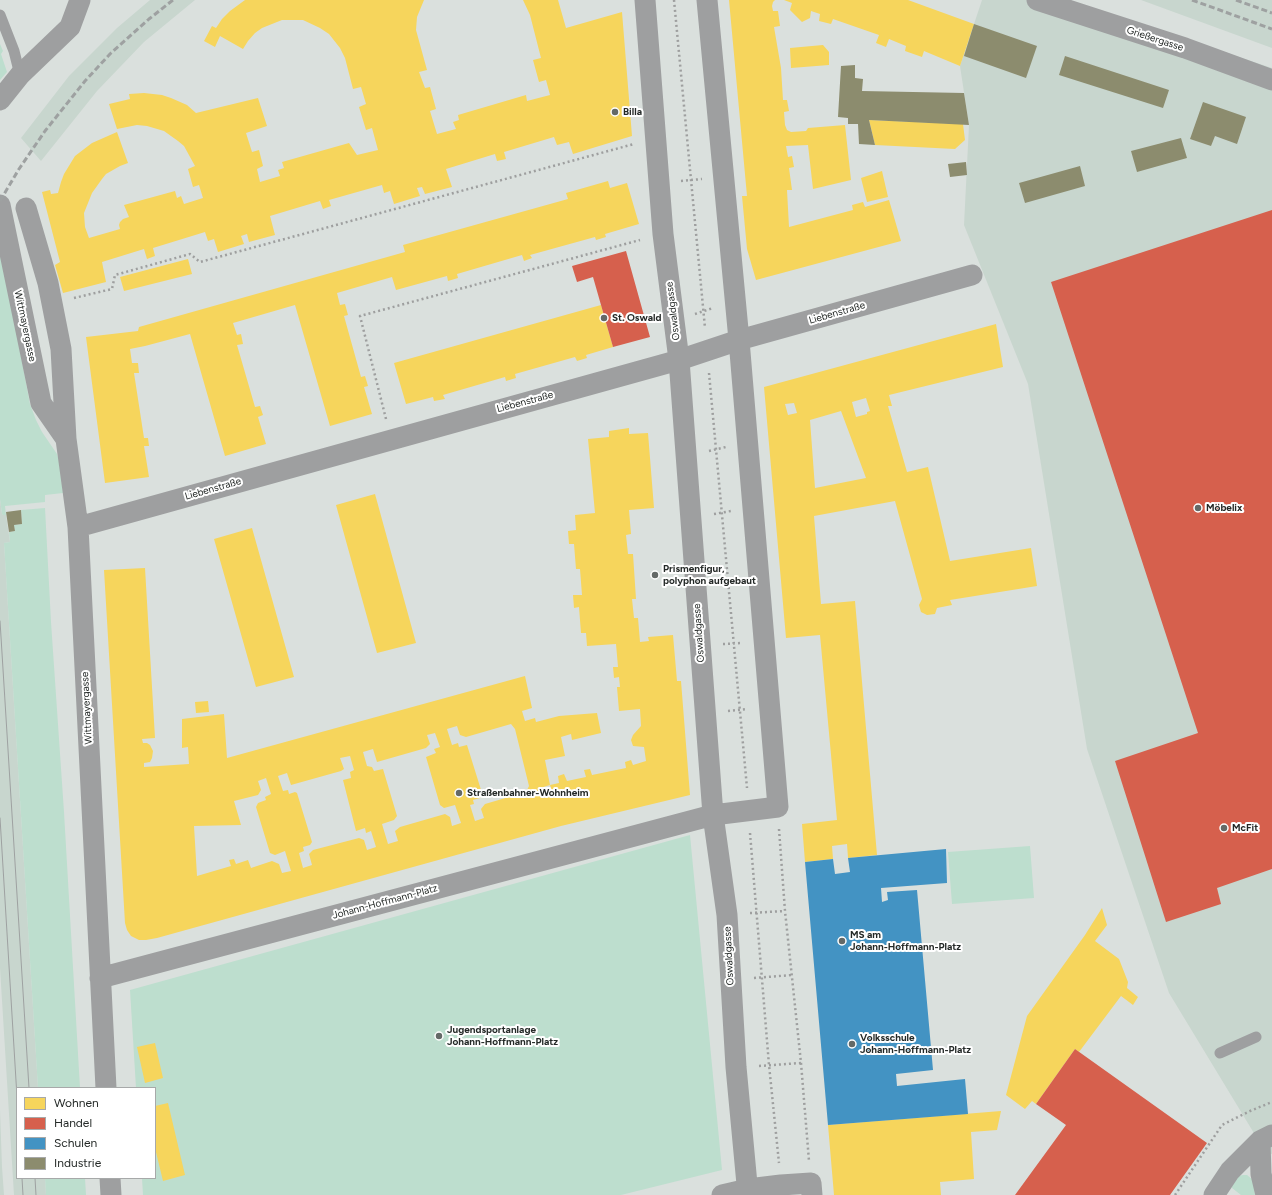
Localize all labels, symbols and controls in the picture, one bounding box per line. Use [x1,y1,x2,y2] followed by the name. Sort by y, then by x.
[1125,24,1185,54] street label: Grießergasse
[623,106,642,118] place label: Billa
[610,107,620,117] marker: Billa
[663,281,683,341] street label: Oswaldgasse
[12,289,38,363] street label: Wittmayergasse
[808,299,866,327] street label: Liebenstraße
[612,312,661,324] place label: St. Oswald
[599,313,609,323] marker: St. Oswald
[495,389,555,415] street label: Liebenstraße
[184,475,242,503] street label: Liebenstraße
[1206,502,1242,514] place label: Möbelix
[1193,503,1203,513] marker: Möbelix
[663,563,756,586] place label: Prismenfigur, polyphon aufgebaut
[650,570,660,580] marker: Prismenfigur, polyphon aufgebaut
[691,603,707,663] street label: Oswaldgasse
[79,671,95,745] street label: Wittmayergasse
[467,787,589,799] place label: Straßenbahner-Wohnheim
[454,788,464,798] marker: Straßenbahner-Wohnheim
[1232,822,1258,834] place label: McFit
[1219,823,1229,833] marker: McFit
[331,882,439,922] street label: Johann-Hoffmann-Platz
[721,926,737,986] street label: Oswaldgasse
[850,929,961,952] place label: MS am Johann-Hoffmann-Platz
[837,936,847,946] marker: MS am Johann-Hoffmann-Platz
[447,1024,558,1048] place label: Jugendsportanlage Johann-Hoffmann-Platz
[434,1031,444,1041] marker: Jugendsportanlage Johann-Hoffmann-Platz
[860,1032,971,1056] place label: Volksschule Johann-Hoffmann-Platz
[847,1039,857,1049] marker: Volksschule Johann-Hoffmann-Platz
[16,1087,156,1179] legend
[54,1096,99,1110] text: Wohnen
[54,1116,92,1130] text: Handel
[54,1136,97,1150] text: Schulen
[54,1156,101,1170] text: Industrie

